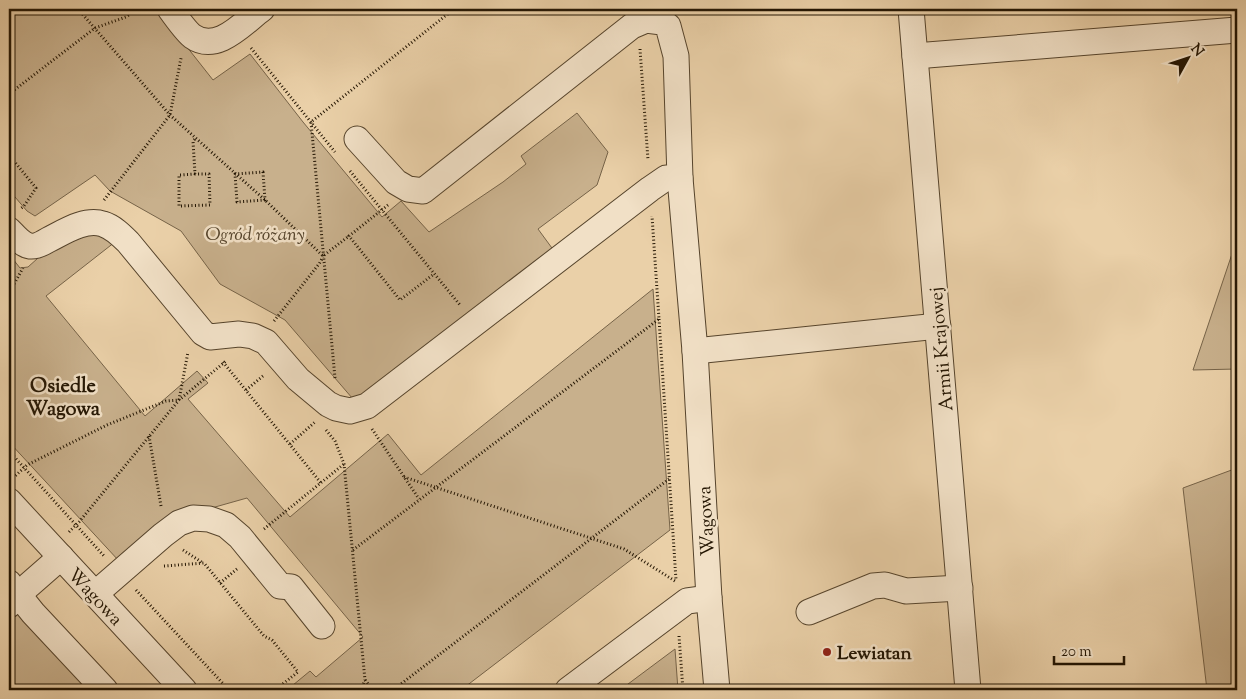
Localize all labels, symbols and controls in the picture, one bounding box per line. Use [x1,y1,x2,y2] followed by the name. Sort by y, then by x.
[1164,32,1214,82] north arrow
[1185,40,1208,62] text: N
[205,222,305,249] park label: Ogród różany
[924,286,961,412] street label: Armii Krajowej
[26,373,101,425] district label: Osiedle Wagowa
[692,485,723,557] street label: Wagowa
[60,563,128,633] street label: Wagowa
[1054,634,1124,666] scale bar
[837,641,912,668] place label: Lewiatan
[1061,642,1092,663] text: 20 m
[821,646,833,658] marker: Lewiatan

